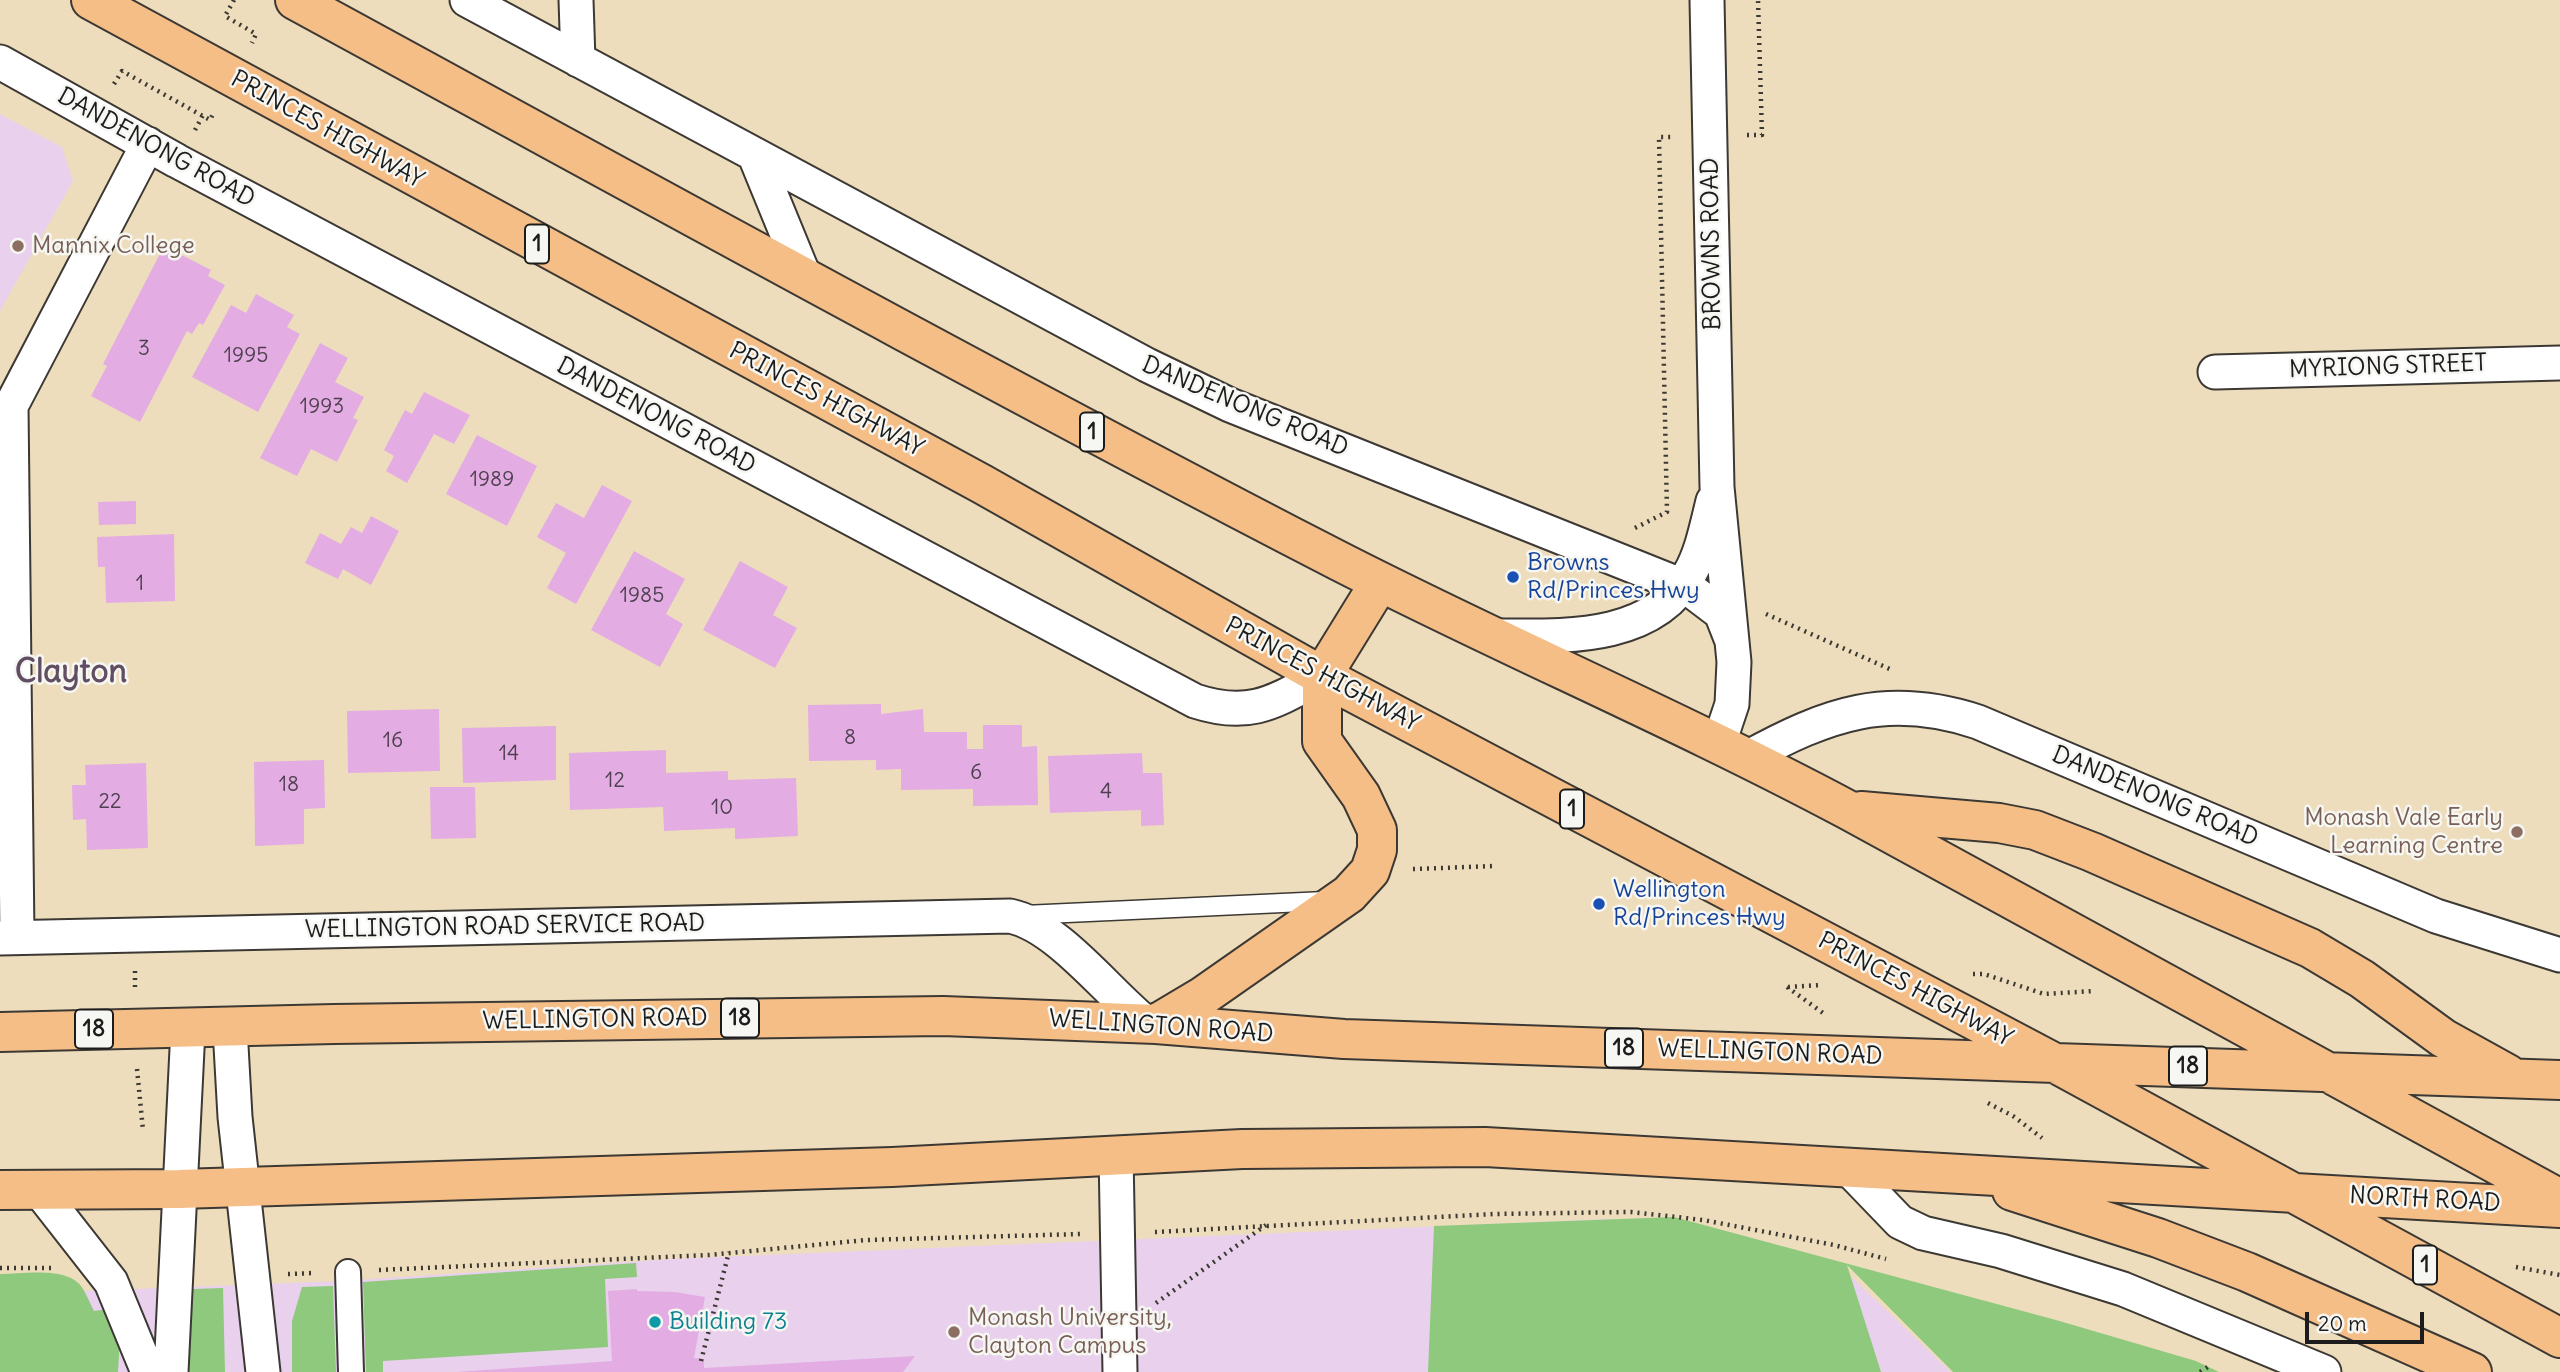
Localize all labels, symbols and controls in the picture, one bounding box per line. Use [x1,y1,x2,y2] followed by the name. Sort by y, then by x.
[226,65,428,195] street label: PRINCES HIGHWAY
[52,82,260,214] street label: DANDENONG ROAD
[1696,157,1728,331] street label: BROWNS ROAD
[525,224,549,264] road number: 1
[32,232,195,260] place label: Mannix College
[10,238,26,254] marker: Mannix College
[138,336,150,362] house number: 3
[724,337,928,463] street label: PRINCES HIGHWAY
[224,343,268,369] house number: 1995
[2289,349,2487,385] street label: MYRIONG STREET
[552,351,760,481] street label: DANDENONG ROAD
[1138,351,1352,463] street label: DANDENONG ROAD
[300,394,344,420] house number: 1993
[1080,412,1104,452] road number: 1
[470,467,514,493] house number: 1989
[1527,549,1700,605] place label: Browns Rd/Princes Hwy
[1505,569,1521,585] marker: Browns Rd/Princes Hwy
[136,571,144,597] house number: 1
[620,583,664,609] house number: 1985
[1220,612,1424,738] street label: PRINCES HIGHWAY
[15,654,127,692] district label: Clayton
[844,725,856,751] house number: 8
[383,728,403,754] house number: 16
[499,741,519,767] house number: 14
[2048,741,2262,853] street label: DANDENONG ROAD
[970,760,982,786] house number: 6
[605,768,625,794] house number: 12
[279,772,299,798] house number: 18
[1100,779,1112,805] house number: 4
[98,789,122,815] house number: 22
[1560,790,1584,828] road number: 1
[711,795,733,821] house number: 10
[2304,804,2503,860] place label: Monash Vale Early Learning Centre
[2509,824,2525,840] marker: Monash Vale Early Learning Centre
[1613,876,1786,932] place label: Wellington Rd/Princes Hwy
[1591,896,1607,912] marker: Wellington Rd/Princes Hwy
[305,909,705,945] street label: WELLINGTON ROAD SERVICE ROAD
[1813,927,2017,1053] street label: PRINCES HIGHWAY
[721,998,759,1037] road number: 18
[482,1004,708,1036] street label: WELLINGTON ROAD
[1048,1005,1274,1049] street label: WELLINGTON ROAD
[75,1010,113,1048] road number: 18
[1605,1028,1643,1068] road number: 18
[1657,1035,1883,1071] street label: WELLINGTON ROAD
[2169,1046,2207,1086] road number: 18
[2349,1182,2501,1218] street label: NORTH ROAD
[2413,1246,2437,1284] road number: 1
[2308,1298,2427,1342] scale bar
[968,1304,1172,1360] place label: Monash University, Clayton Campus
[669,1308,787,1336] place label: Building 73
[2318,1310,2367,1337] text: 20 m
[647,1314,663,1330] marker: Building 73
[946,1324,962,1340] marker: Monash University, Clayton Campus

